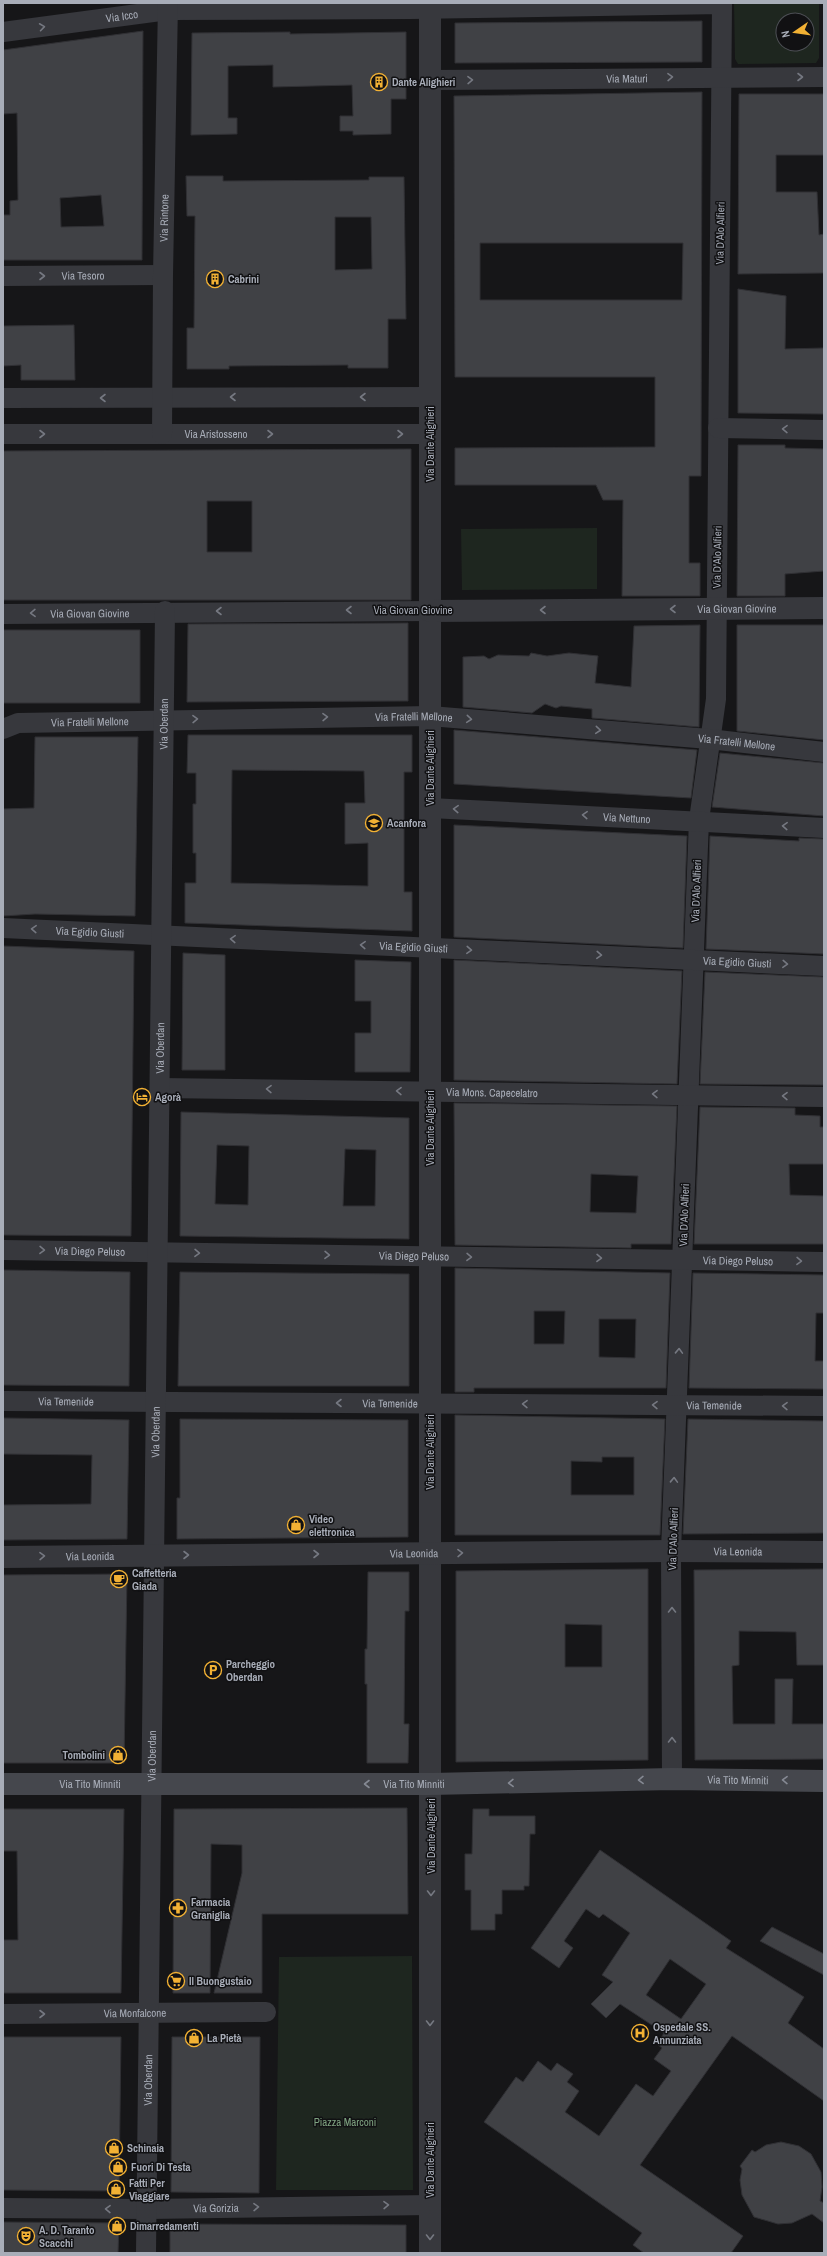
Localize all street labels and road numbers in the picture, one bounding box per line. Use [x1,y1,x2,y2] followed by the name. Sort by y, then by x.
[105,7,139,25] street label: Via Icco
[606,71,648,86] street label: Via Maturi
[157,194,171,242] street label: Via Rintone
[712,202,728,264] street label: Via D'Alo Alfieri
[61,268,105,283] street label: Via Tesoro
[423,406,437,482] street label: Via Dante Alighieri
[184,427,248,441] street label: Via Aristosseno
[709,526,725,588] street label: Via D'Alo Alfieri
[697,601,777,616] street label: Via Giovan Giovine
[373,603,453,617] street label: Via Giovan Giovine
[50,606,130,621] street label: Via Giovan Giovine
[156,698,171,750] street label: Via Oberdan
[375,709,453,725] street label: Via Fratelli Mellone
[51,714,129,729] street label: Via Fratelli Mellone
[423,730,437,806] street label: Via Dante Alighieri
[697,731,776,753] street label: Via Fratelli Mellone
[603,810,651,826] street label: Via Nettuno
[688,859,704,923] street label: Via D'Alo Alfieri
[55,923,125,941] street label: Via Egidio Giusti
[379,938,448,956] street label: Via Egidio Giusti
[703,953,772,971] street label: Via Egidio Giusti
[153,1022,167,1074] street label: Via Oberdan
[446,1085,538,1100] street label: Via Mons. Capecelatro
[423,1090,437,1166] street label: Via Dante Alighieri
[676,1183,692,1247] street label: Via D'Alo Alfieri
[55,1244,125,1259] street label: Via Diego Peluso
[379,1248,449,1264] street label: Via Diego Peluso
[703,1253,773,1268] street label: Via Diego Peluso
[38,1394,94,1409] street label: Via Temenide
[362,1396,418,1411] street label: Via Temenide
[686,1398,742,1412] street label: Via Temenide
[148,1406,163,1458] street label: Via Oberdan
[423,1414,437,1490] street label: Via Dante Alighieri
[665,1507,681,1571] street label: Via D'Alo Alfieri
[714,1544,762,1559] street label: Via Leonida
[390,1546,438,1561] street label: Via Leonida
[66,1549,114,1563] street label: Via Leonida
[144,1730,159,1782] street label: Via Oberdan
[707,1772,769,1787] street label: Via Tito Minniti
[59,1777,121,1791] street label: Via Tito Minniti
[383,1777,445,1791] street label: Via Tito Minniti
[424,1798,438,1874] street label: Via Dante Alighieri
[104,2006,166,2020] street label: Via Monfalcone
[141,2054,155,2106] street label: Via Oberdan
[423,2122,437,2198] street label: Via Dante Alighieri
[193,2201,239,2215] street label: Via Gorizia

